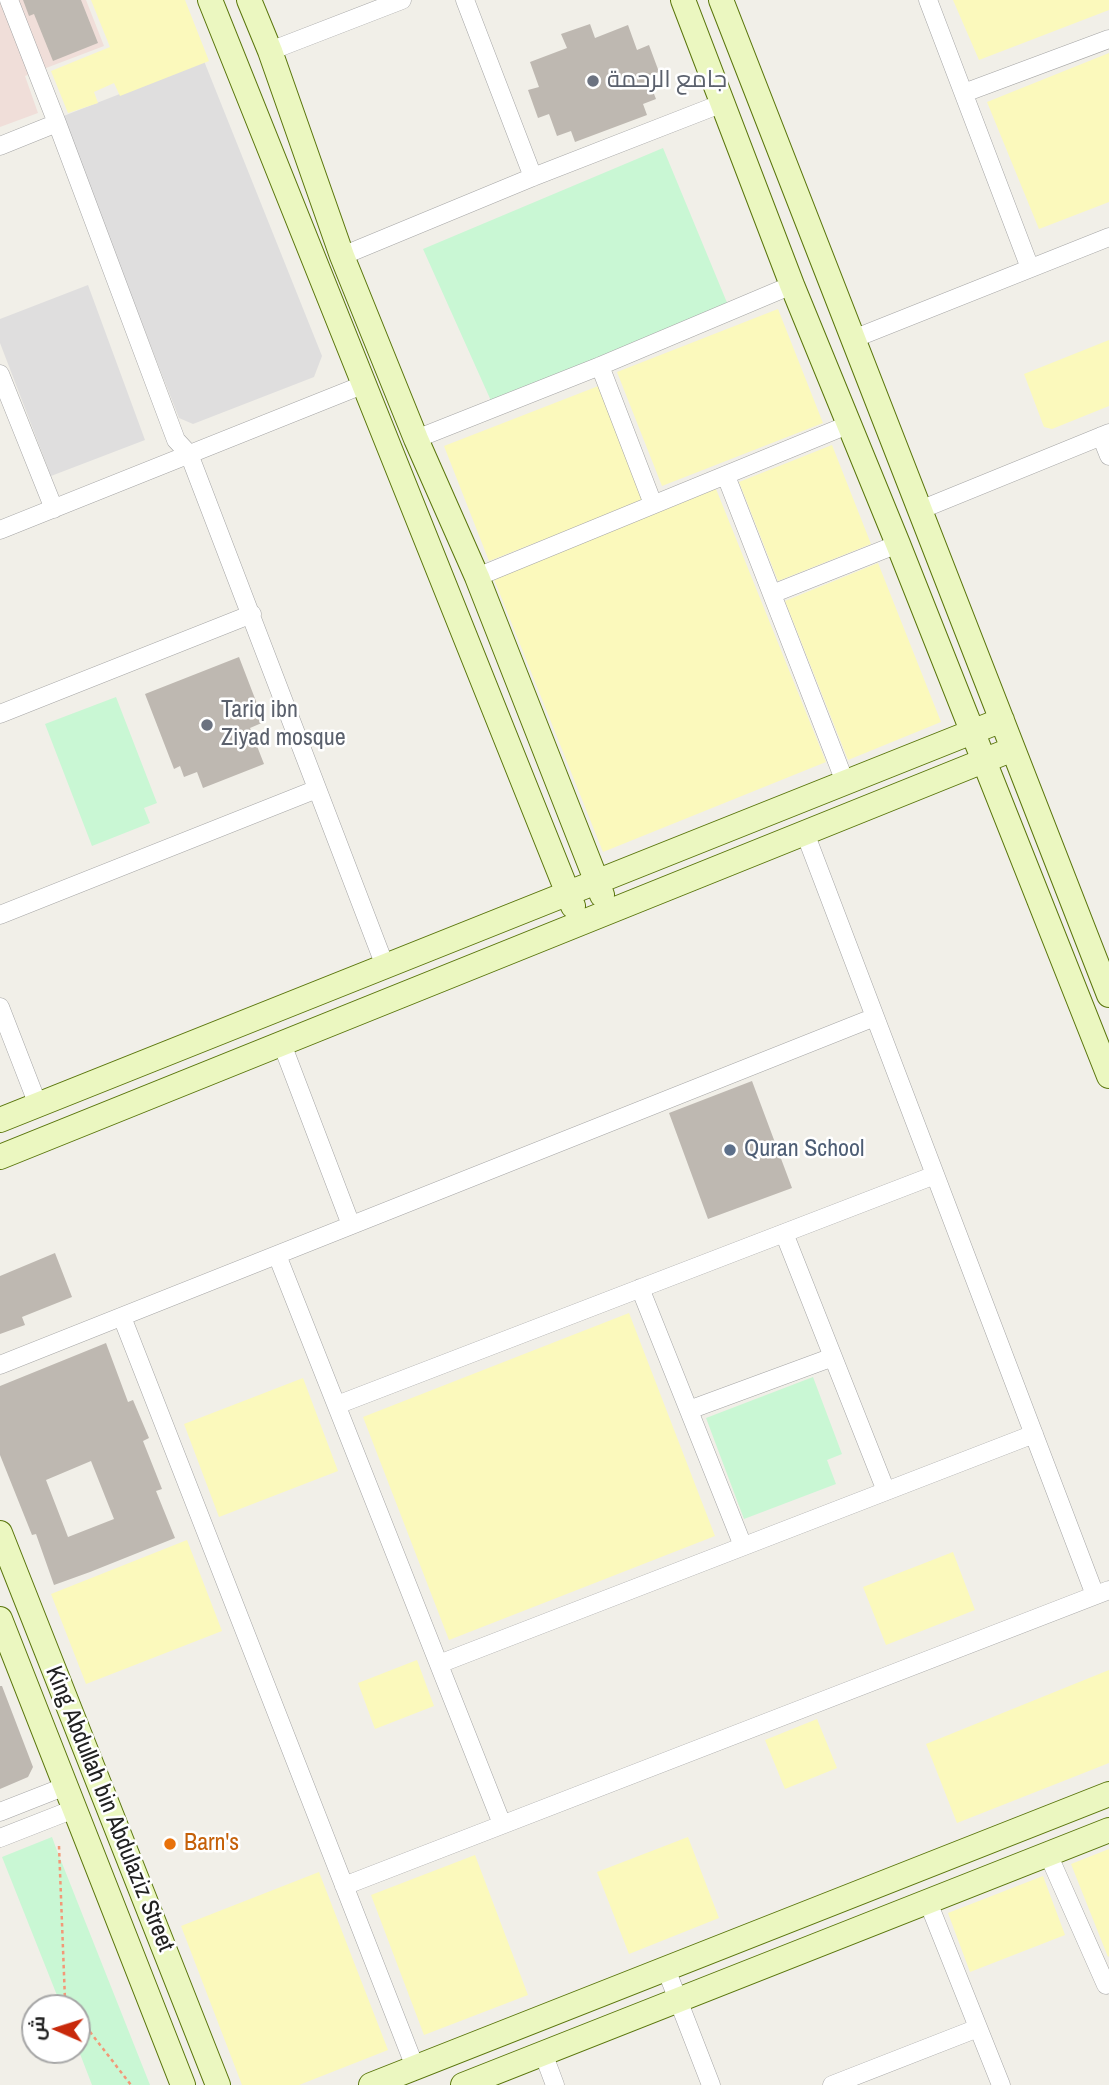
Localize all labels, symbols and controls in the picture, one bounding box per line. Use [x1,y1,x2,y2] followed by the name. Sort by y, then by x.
[607,67,727,95] place label: جامع الرحمة
[585,73,601,89] marker: جامع الرحمة
[221,697,346,753] place label: Tariq ibn Ziyad mosque
[199,717,215,733] marker: Tariq ibn Ziyad mosque
[744,1136,864,1164] place label: Quran School
[722,1142,738,1158] marker: Quran School
[38,1662,180,1956] street label: King Abdullah bin Abdulaziz Street
[184,1830,239,1858] place label: Barn's
[162,1836,178,1852] marker: Barn's
[21,1994,91,2064] north arrow
[23,2015,51,2041] text: ش

